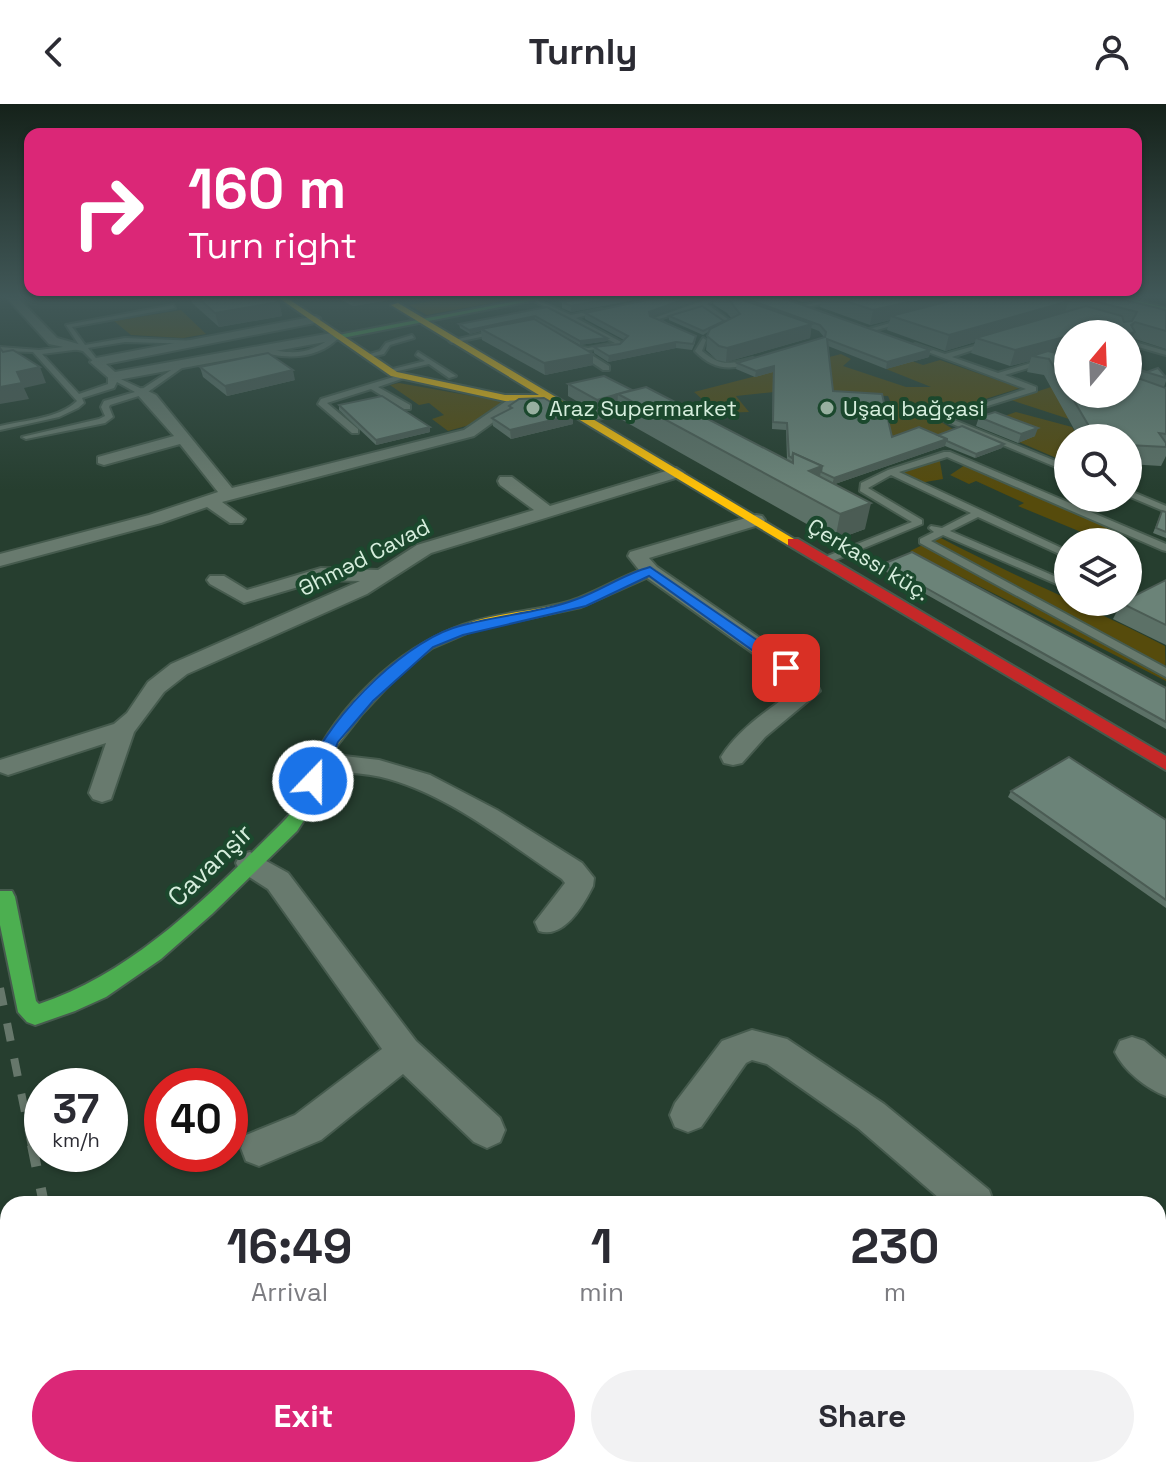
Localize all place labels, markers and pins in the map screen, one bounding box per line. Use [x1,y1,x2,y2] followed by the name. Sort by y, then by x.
[549,394,737,422] place label: Araz Supermarket
[843,394,985,422] place label: Uşaq bağçasi
[524,399,542,417] marker: Araz Supermarket
[818,399,836,417] marker: Uşaq bağçasi
[752,634,820,702] pin

